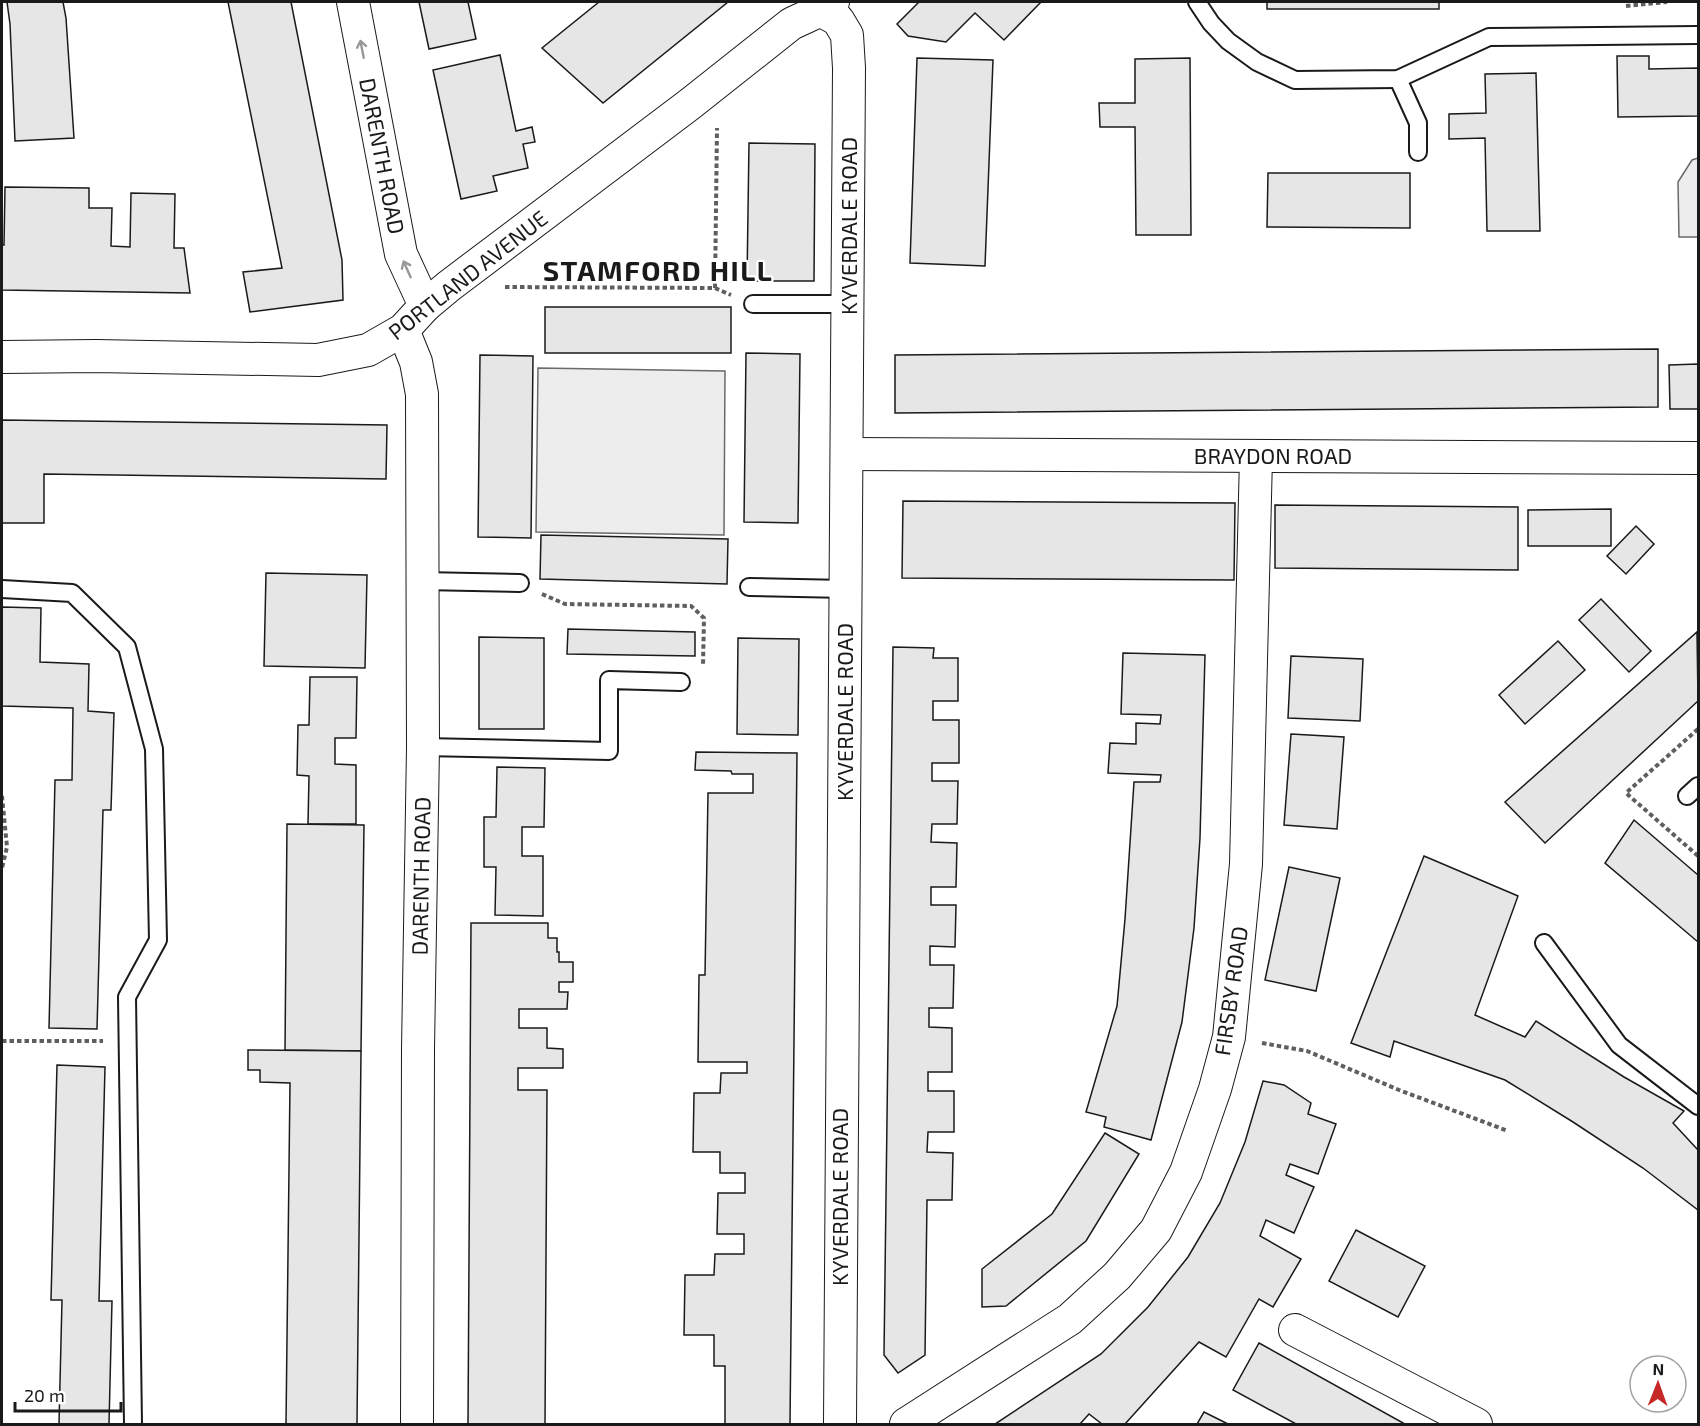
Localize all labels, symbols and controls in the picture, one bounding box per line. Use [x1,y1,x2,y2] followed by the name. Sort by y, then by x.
[356,40,367,59] one-way arrow
[355,76,411,236] street label: DARENTH ROAD
[835,137,861,315] street label: KYVERDALE ROAD
[383,204,552,344] street label: PORTLAND AVENUE
[543,253,773,287] district label: STAMFORD HILL
[401,261,412,279] one-way arrow
[1194,442,1352,468] street label: BRAYDON ROAD
[831,623,857,801] street label: KYVERDALE ROAD
[406,797,434,955] street label: DARENTH ROAD
[1208,925,1252,1057] street label: FIRSBY ROAD
[826,1108,852,1286] street label: KYVERDALE ROAD
[1628,1354,1688,1414] north arrow
[1652,1359,1664,1378] text: N
[15,1375,122,1413] scale bar
[24,1384,65,1406] text: 20 m

